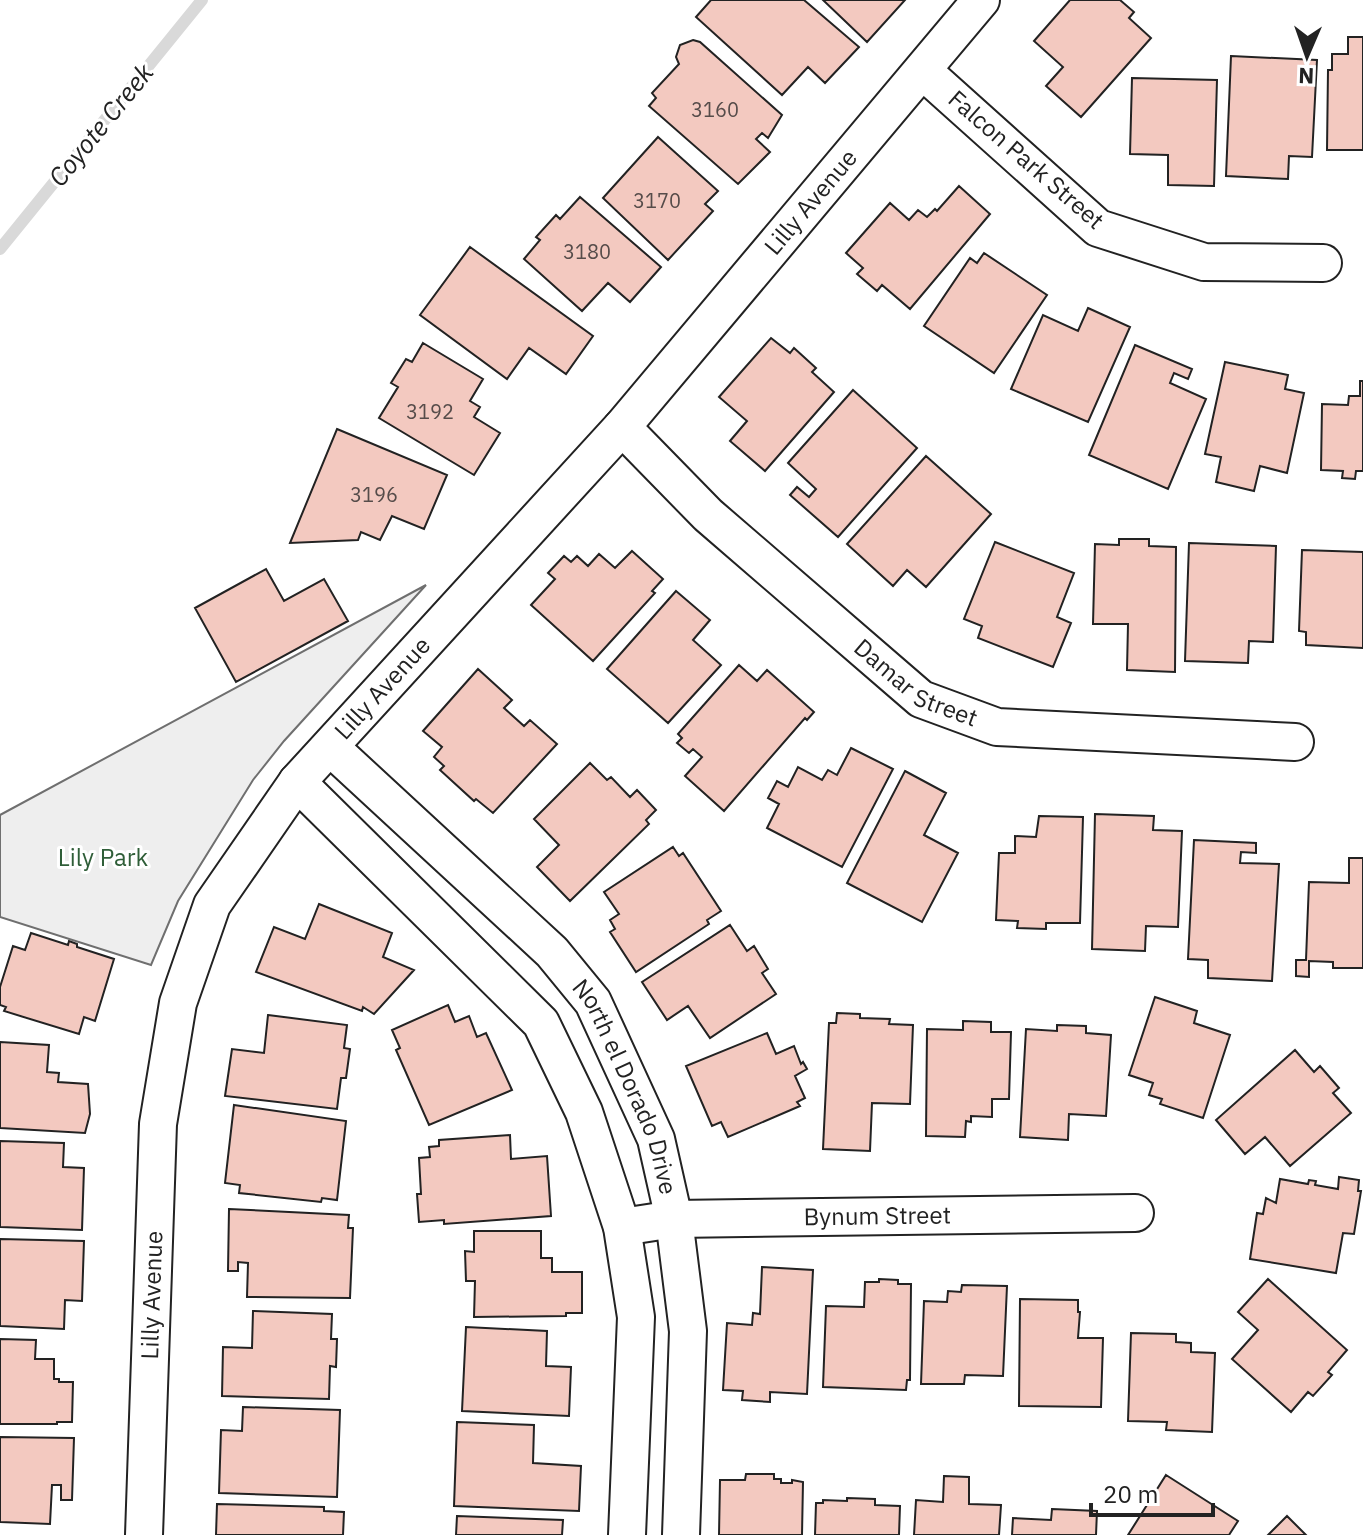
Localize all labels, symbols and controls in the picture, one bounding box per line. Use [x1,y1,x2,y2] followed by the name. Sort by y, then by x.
[1267,16,1347,96] north arrow
[40,56,160,193] water label: Coyote Creek
[1298,62,1315,91] text: N
[942,83,1111,236] street label: Falcon Park Street
[691,96,739,123] house number: 3160
[757,142,864,261] street label: Lilly Avenue
[633,187,681,214] house number: 3170
[563,238,611,265] house number: 3180
[406,398,454,425] house number: 3192
[350,481,398,508] house number: 3196
[327,630,437,746] street label: Lilly Avenue
[848,631,982,733] street label: Damar Street
[58,841,149,873] park label: Lily Park
[566,972,685,1197] street label: North el Dorado Drive
[804,1198,951,1232] street label: Bynum Street
[133,1230,169,1360] street label: Lilly Avenue
[1091,1467,1213,1517] scale bar
[1103,1478,1158,1510] text: 20 m

